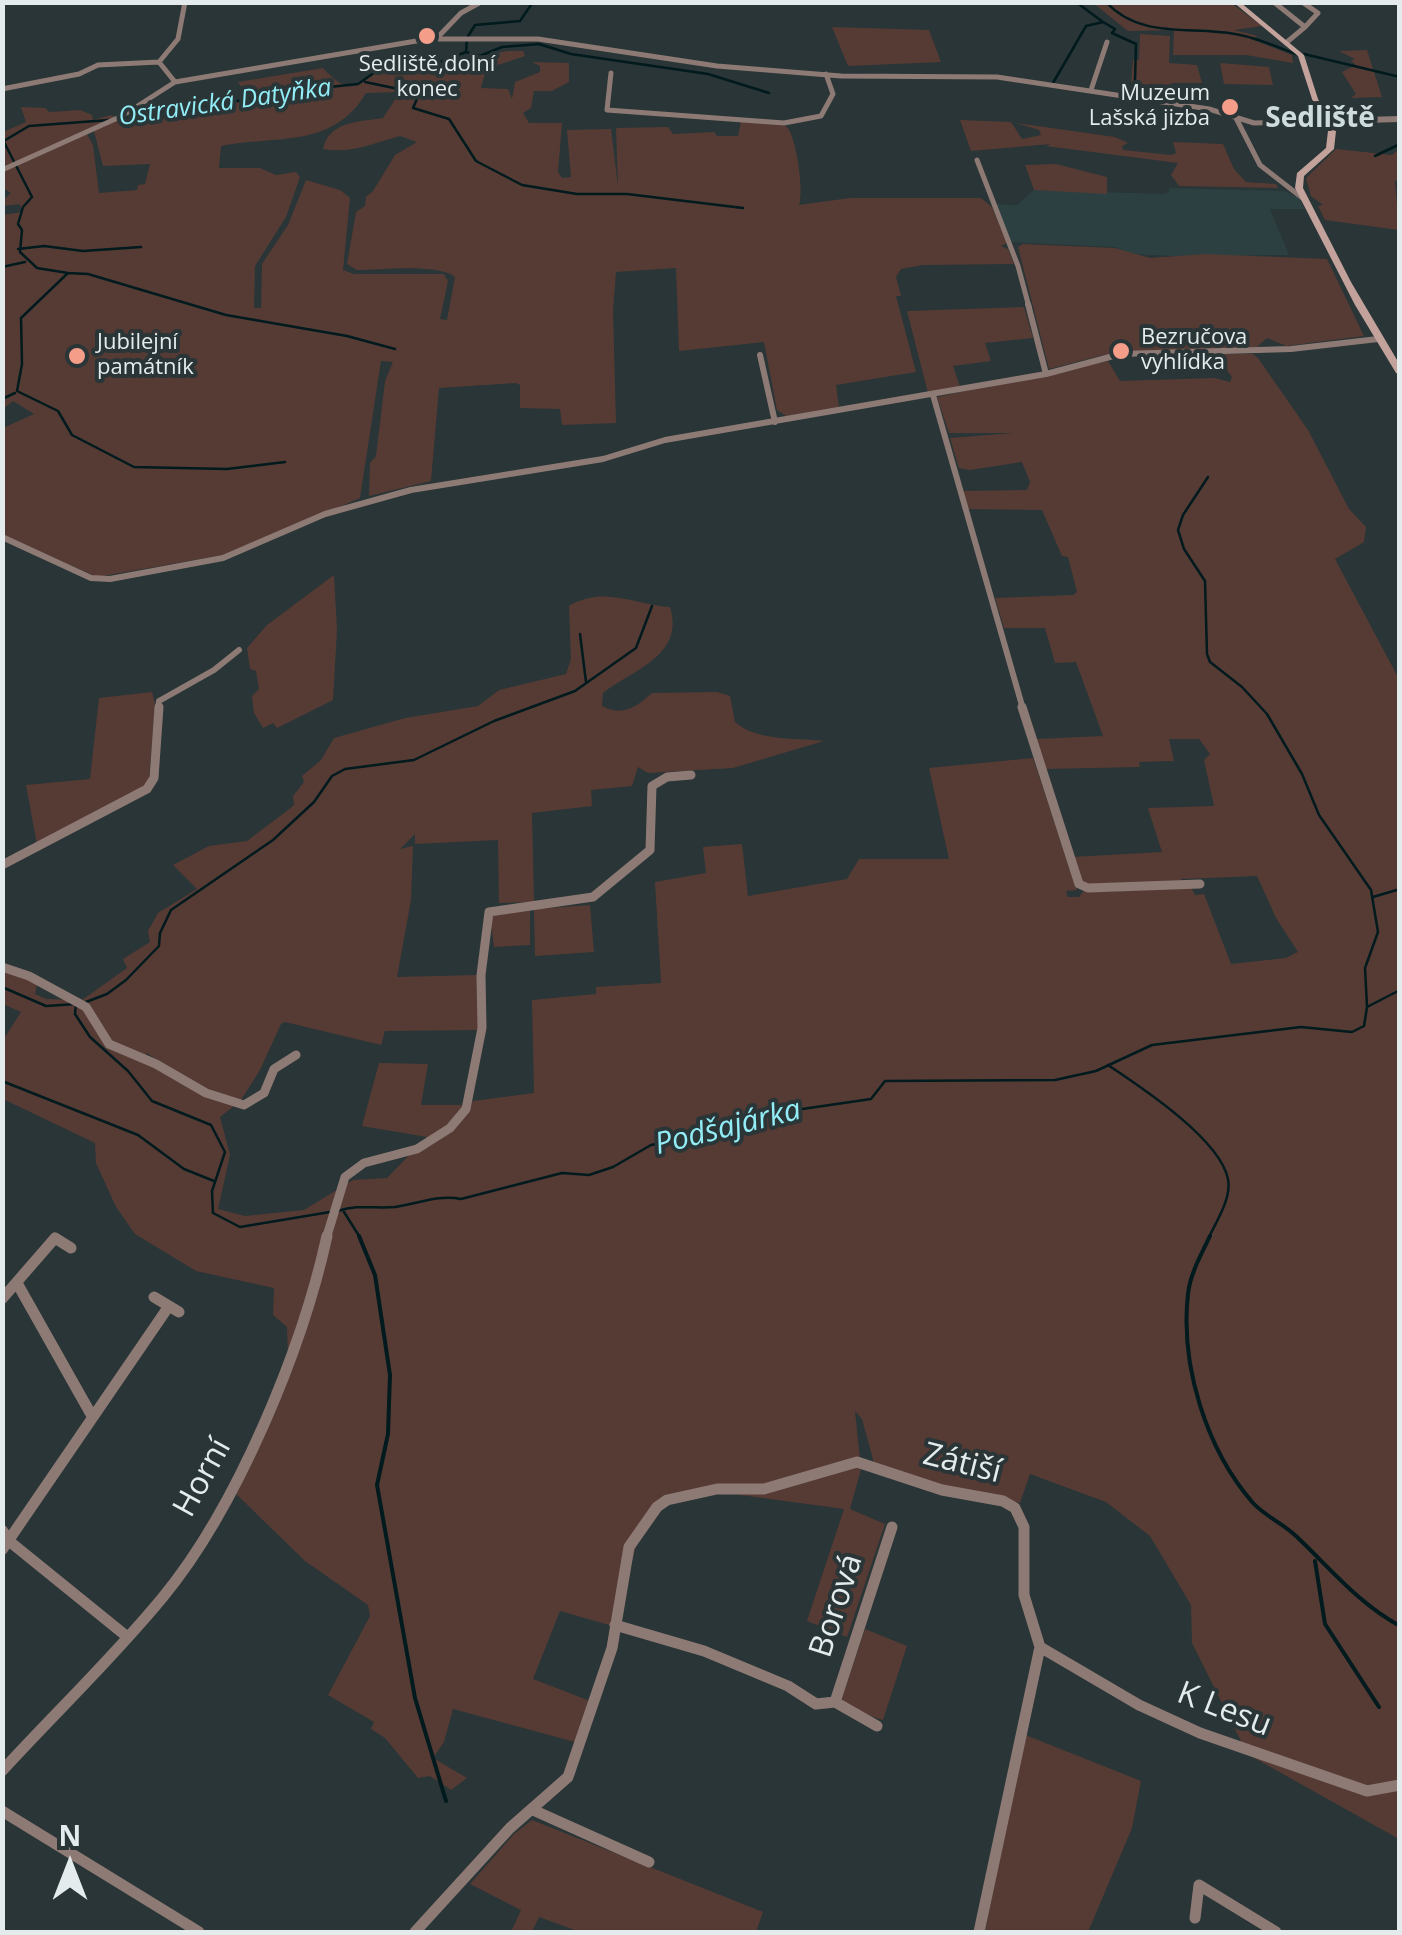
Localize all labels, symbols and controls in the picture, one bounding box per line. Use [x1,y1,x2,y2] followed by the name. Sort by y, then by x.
[416,25,438,47] marker: Sedliště,dolní konec
[359,52,495,104] place label: Sedliště,dolní konec
[117,73,333,133] water label: Ostravická Datyňka
[1089,81,1210,132] place label: Muzeum Lašská jizba
[1219,96,1241,118] marker: Muzeum Lašská jizba
[1265,102,1375,136] district label: Sedliště
[1141,325,1247,376] place label: Bezručova vyhlídka
[97,330,194,382] place label: Jubilejní památník
[1110,340,1132,362] marker: Bezručova vyhlídka
[66,345,88,367] marker: Jubilejní památník
[651,1092,805,1164] water label: Podšajárka
[166,1432,240,1524] street label: Horní
[919,1436,1005,1492] street label: Zátiší
[802,1550,872,1662] street label: Borová
[1172,1675,1276,1745] street label: K Lesu
[20,1815,120,1915] north arrow
[59,1816,81,1854] text: N

